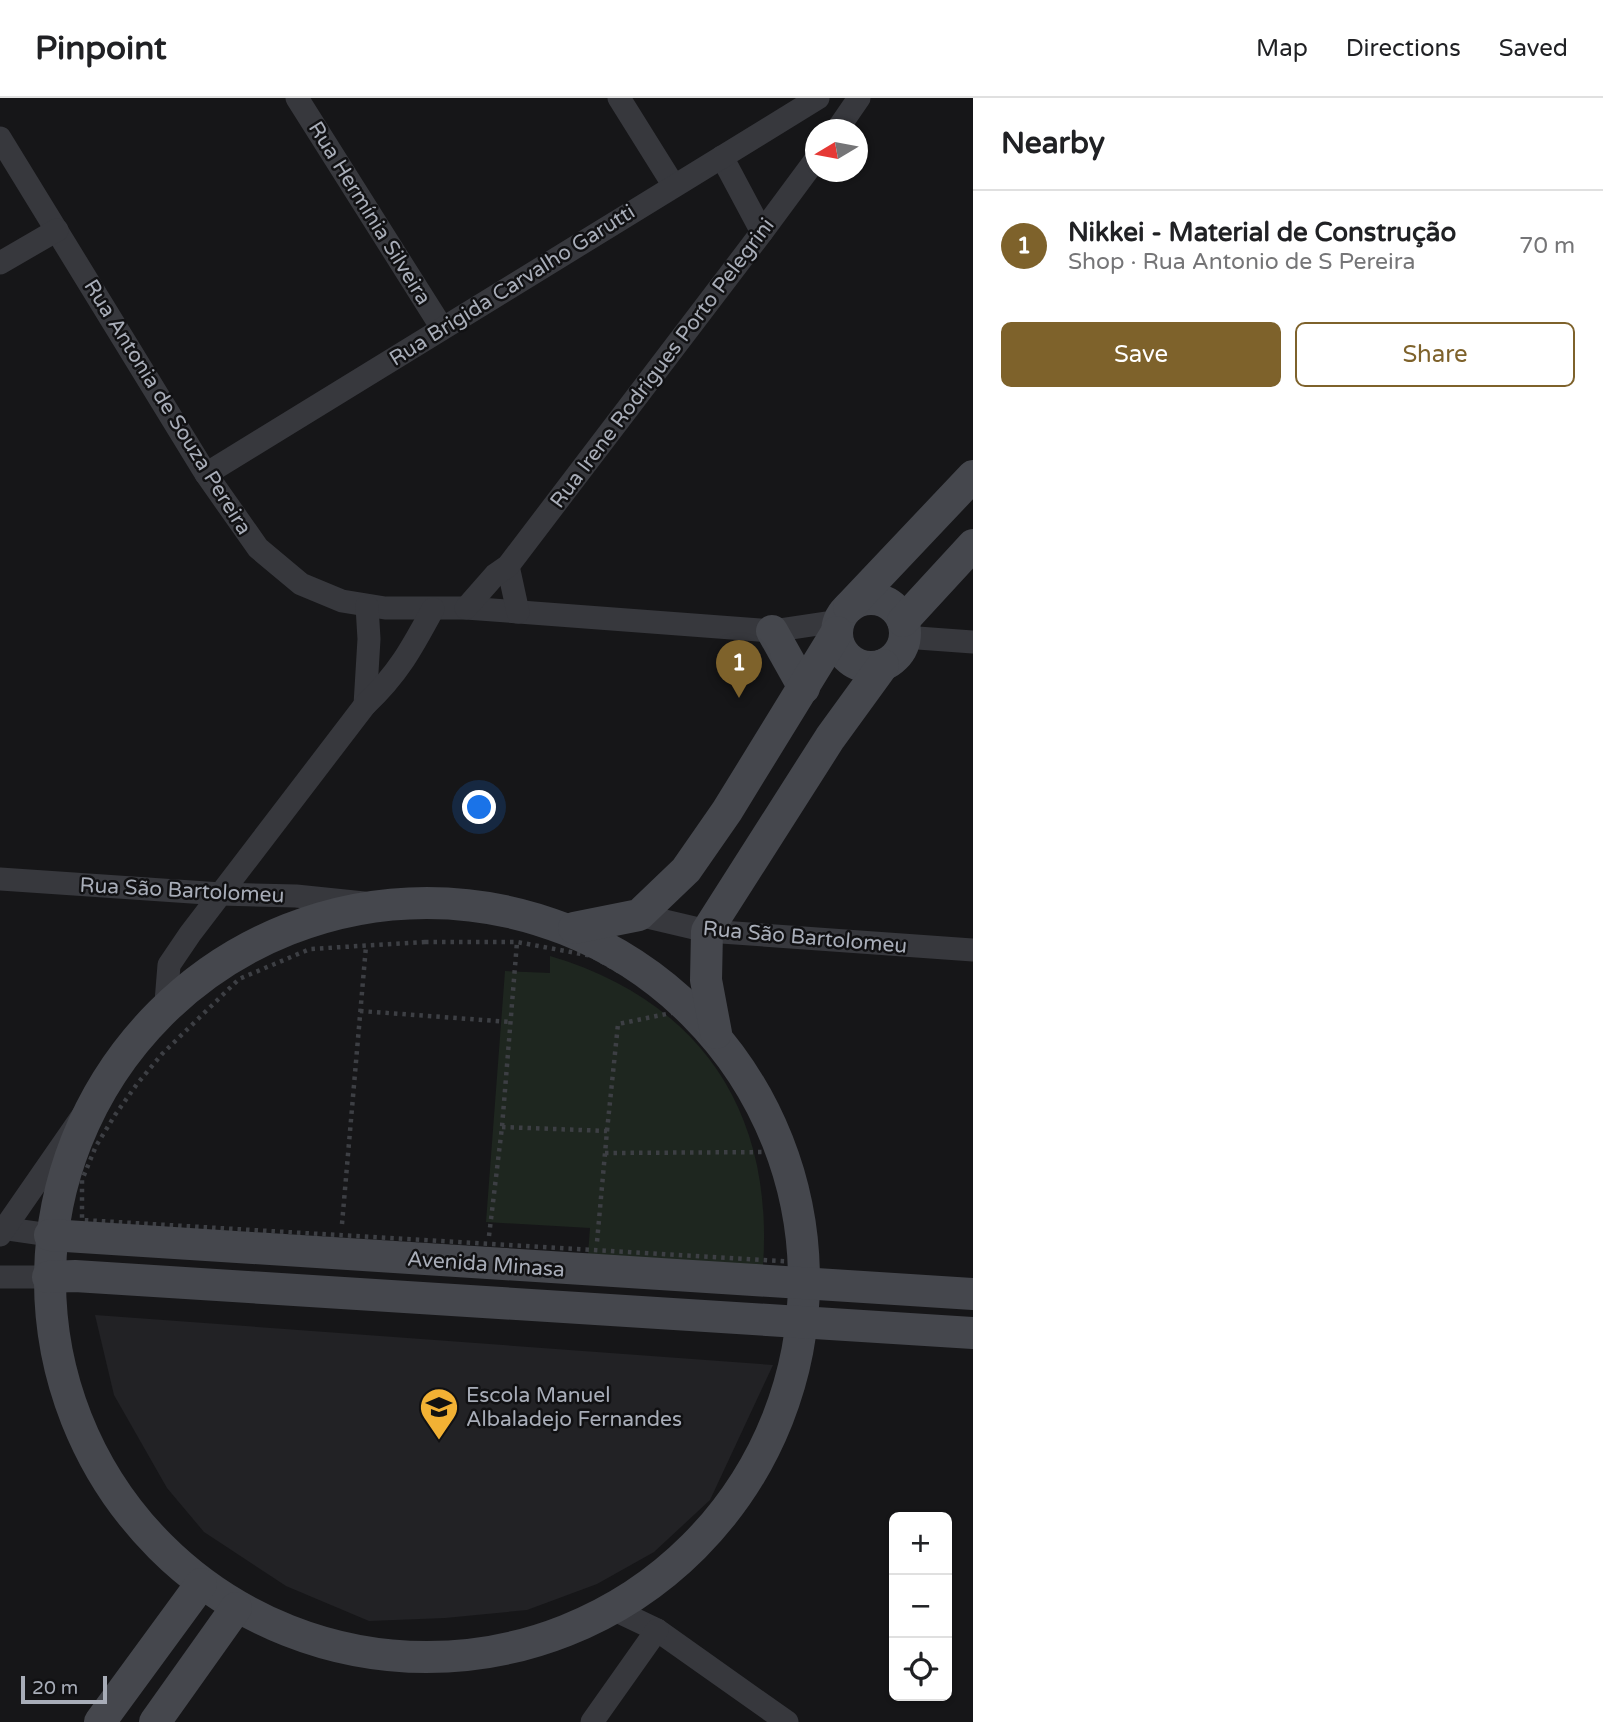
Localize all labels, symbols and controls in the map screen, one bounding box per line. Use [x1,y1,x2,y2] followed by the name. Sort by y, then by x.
[35,29,167,68] text: Pinpoint
[1256,34,1308,63] text: Map
[1346,34,1461,63] text: Directions
[1499,34,1568,63] text: Saved
[303,117,436,310] street label: Rua Hermínia Silveira
[805,119,868,182] north arrow
[1001,125,1105,162] text: Nearby
[385,199,640,372] street label: Rua Brigida Carvalho Garutti
[545,213,780,513] street label: Rua Irene Rodrigues Porto Pelegrini
[1068,217,1456,248] text: Nikkei - Material de Construção
[1017,232,1031,260] text: 1
[1519,232,1575,260] text: 70 m
[1068,248,1416,276] text: Shop · Rua Antonio de S Pereira
[78,275,257,539] street label: Rua Antonia de Souza Pereira
[1001,322,1281,387] button: Save
[1295,322,1575,387] button: Share
[716,640,762,698] pin: 1
[462,790,496,824] your location
[79,873,285,908] street label: Rua São Bartolomeu
[702,916,908,959] street label: Rua São Bartolomeu
[406,1247,566,1282] street label: Avenida Minasa
[466,1383,682,1432] place label: Escola Manuel Albaladejo Fernandes
[418,1386,460,1441] school or university icon: Escola Manuel Albaladejo Fernandes
[889,1512,952,1701] map controls
[889,1512,952,1575] button: +
[889,1575,952,1638] button: −
[889,1638,952,1701] button: locate
[21,1673,107,1705] scale bar
[32,1677,78,1699] text: 20 m

